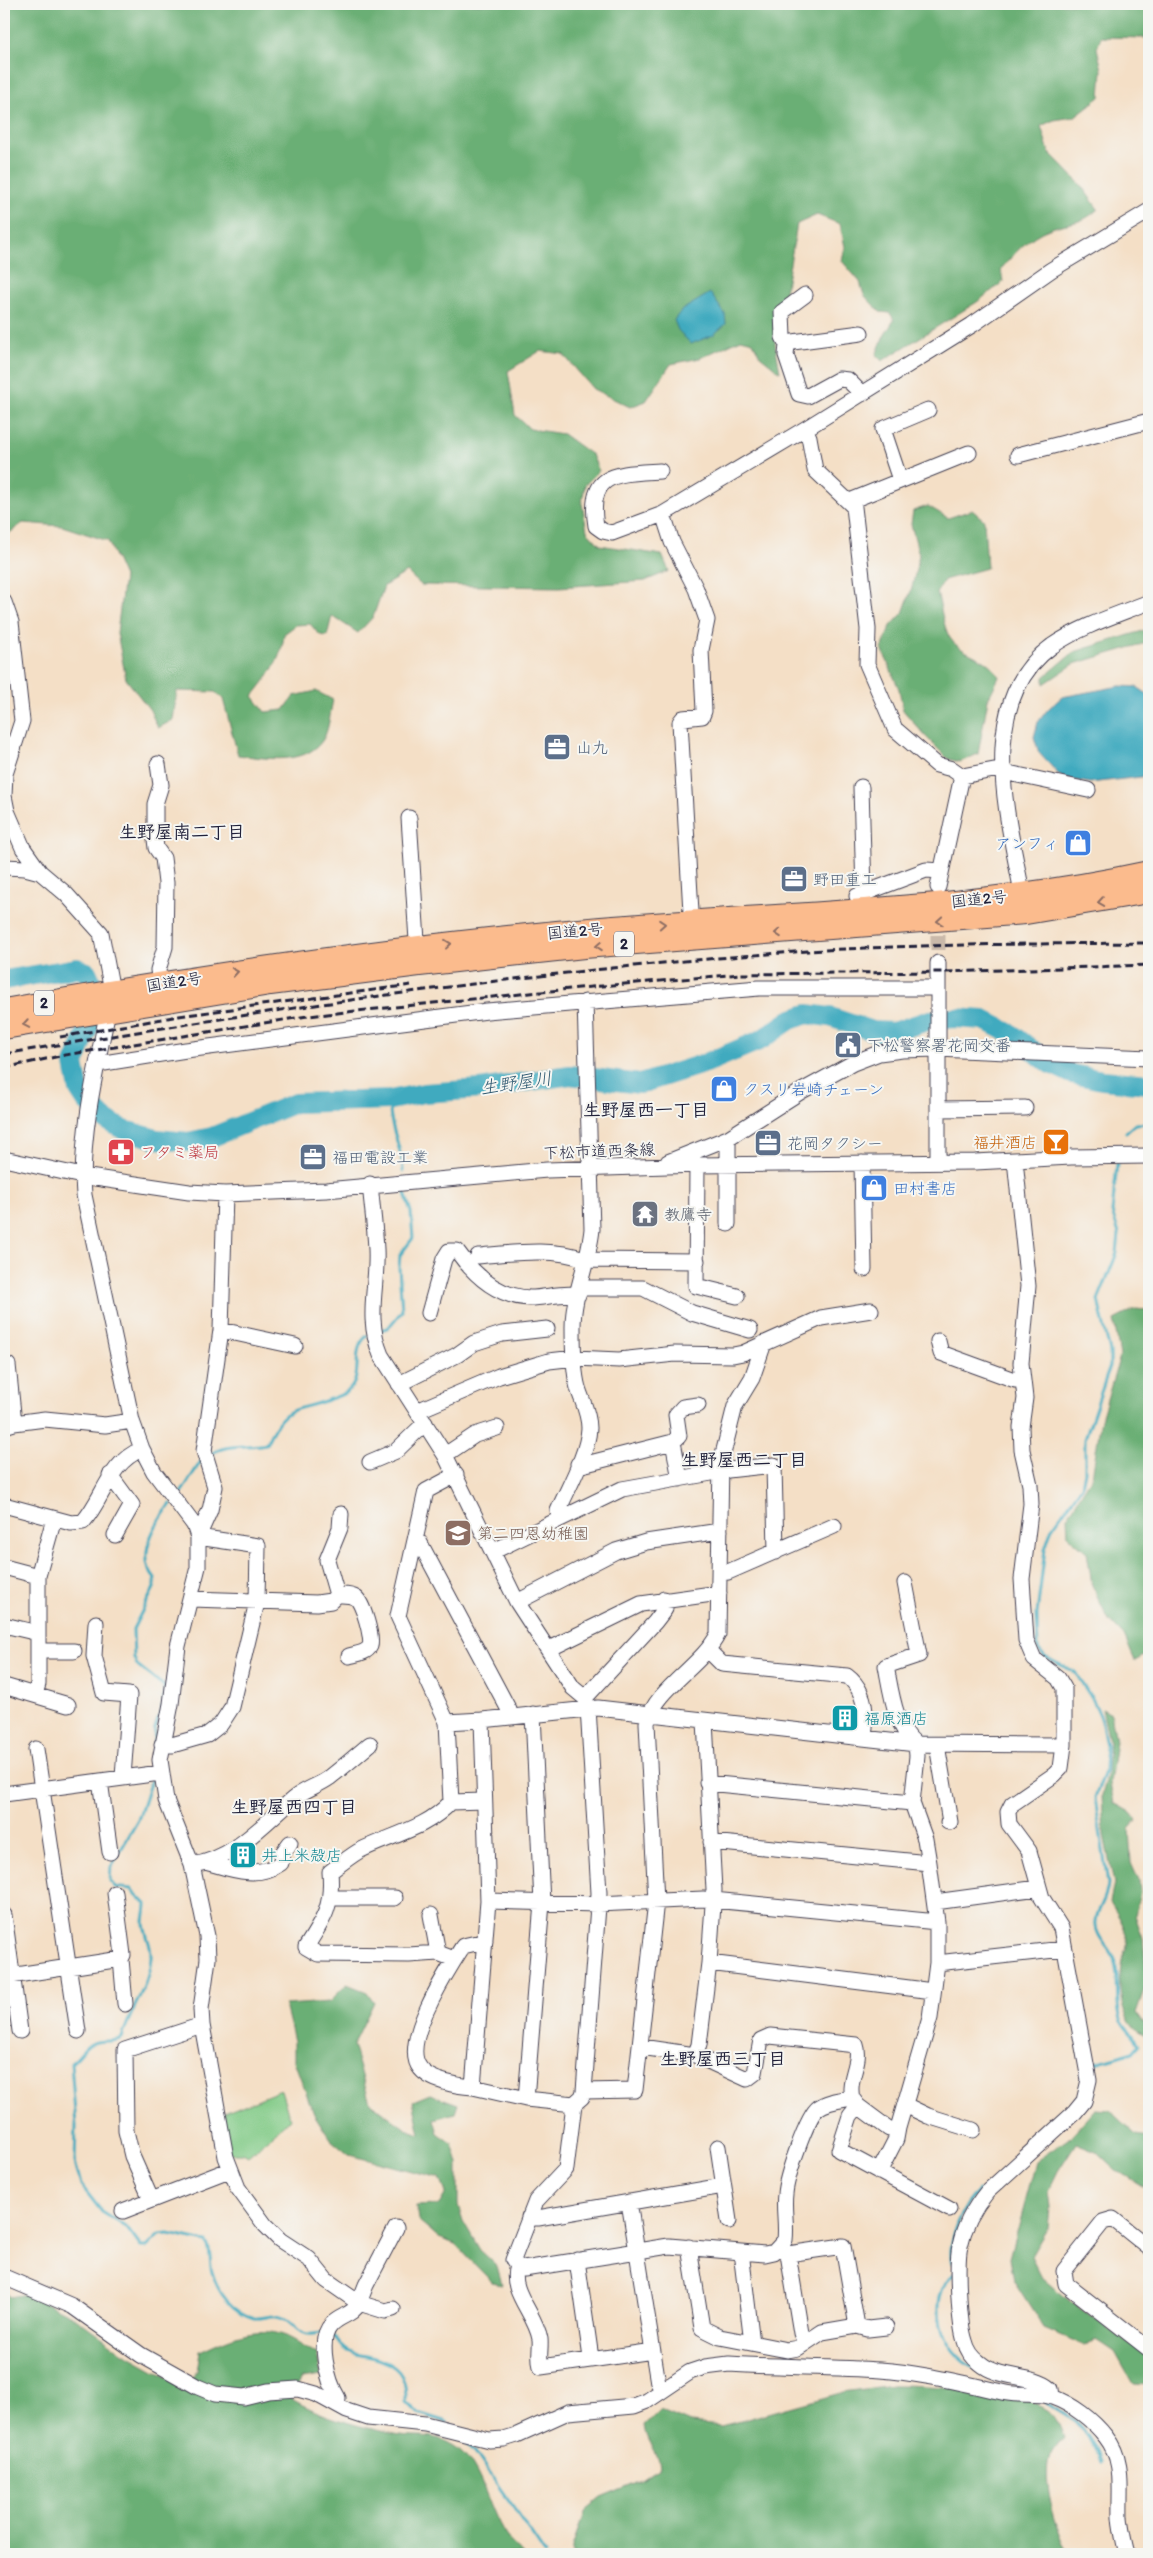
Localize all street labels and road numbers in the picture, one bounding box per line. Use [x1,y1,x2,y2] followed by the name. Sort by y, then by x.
[950,887,1008,911] street label: 国道2号
[546,919,604,943] street label: 国道2号
[614,932,634,956] road number: 2
[145,968,203,996] street label: 国道2号
[34,990,54,1016] road number: 2
[543,1140,655,1162] street label: 下松市道西条線

